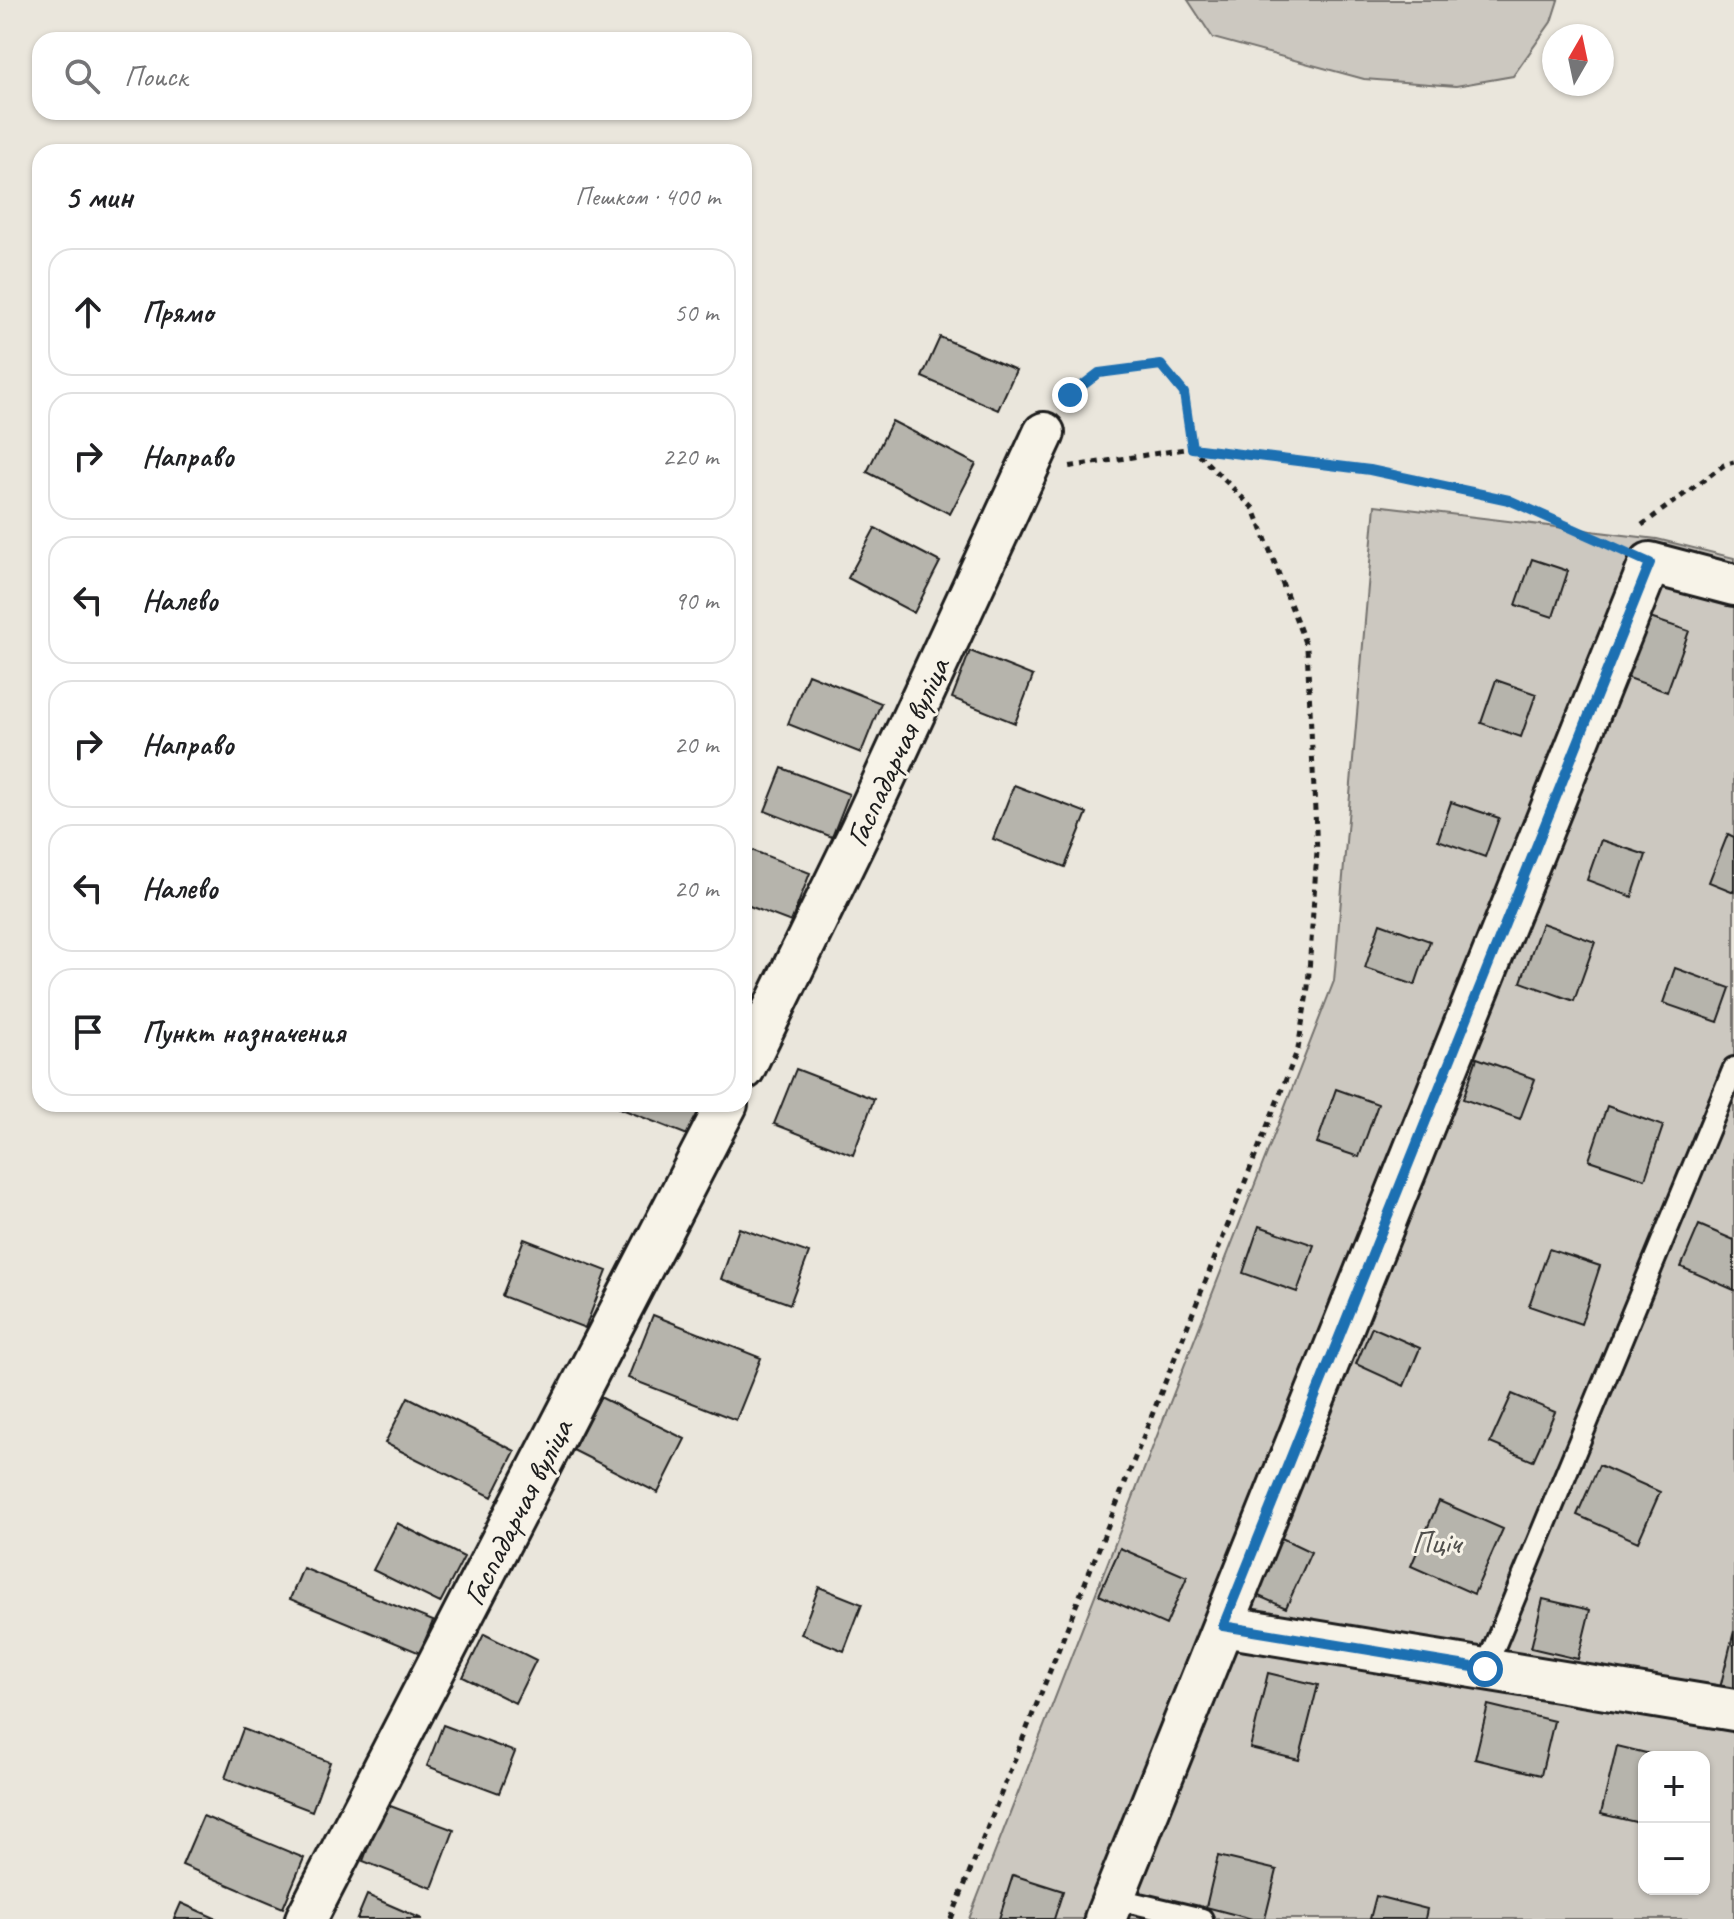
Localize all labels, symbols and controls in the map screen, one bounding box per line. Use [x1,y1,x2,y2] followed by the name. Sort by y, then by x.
[1542,24,1614,96] north arrow
[32,32,752,120] search box
[60,54,104,98] icon: search
[124,57,187,95] text: Поиск
[64,175,133,218] text: 5 мин
[575,180,720,213] text: Пешком · 400 m
[66,290,110,334] icon: ahead
[142,293,213,331] text: Прямо
[674,296,718,329] text: 50 m
[1052,377,1088,413] route end
[66,434,110,478] icon: right
[142,437,234,475] text: Направо
[662,440,718,473] text: 220 m
[66,578,110,622] icon: left
[142,581,218,619] text: Налево
[674,584,718,617] text: 90 m
[836,650,960,853] street label: Гаспадарчая вуліца
[66,722,110,766] icon: right
[142,725,234,763] text: Направо
[674,728,718,761] text: 20 m
[66,866,110,910] icon: left
[142,869,218,907] text: Налево
[674,872,718,905] text: 20 m
[66,1010,110,1054] icon: arrive
[142,1013,345,1051] text: Пункт назначения
[453,1411,583,1612] street label: Гаспадарчая вуліца
[1411,1522,1464,1563] park label: Пціч
[1467,1651,1503,1687] route start
[1638,1751,1710,1895] map controls
[1638,1751,1710,1823] button: +
[1638,1823,1710,1895] button: −

